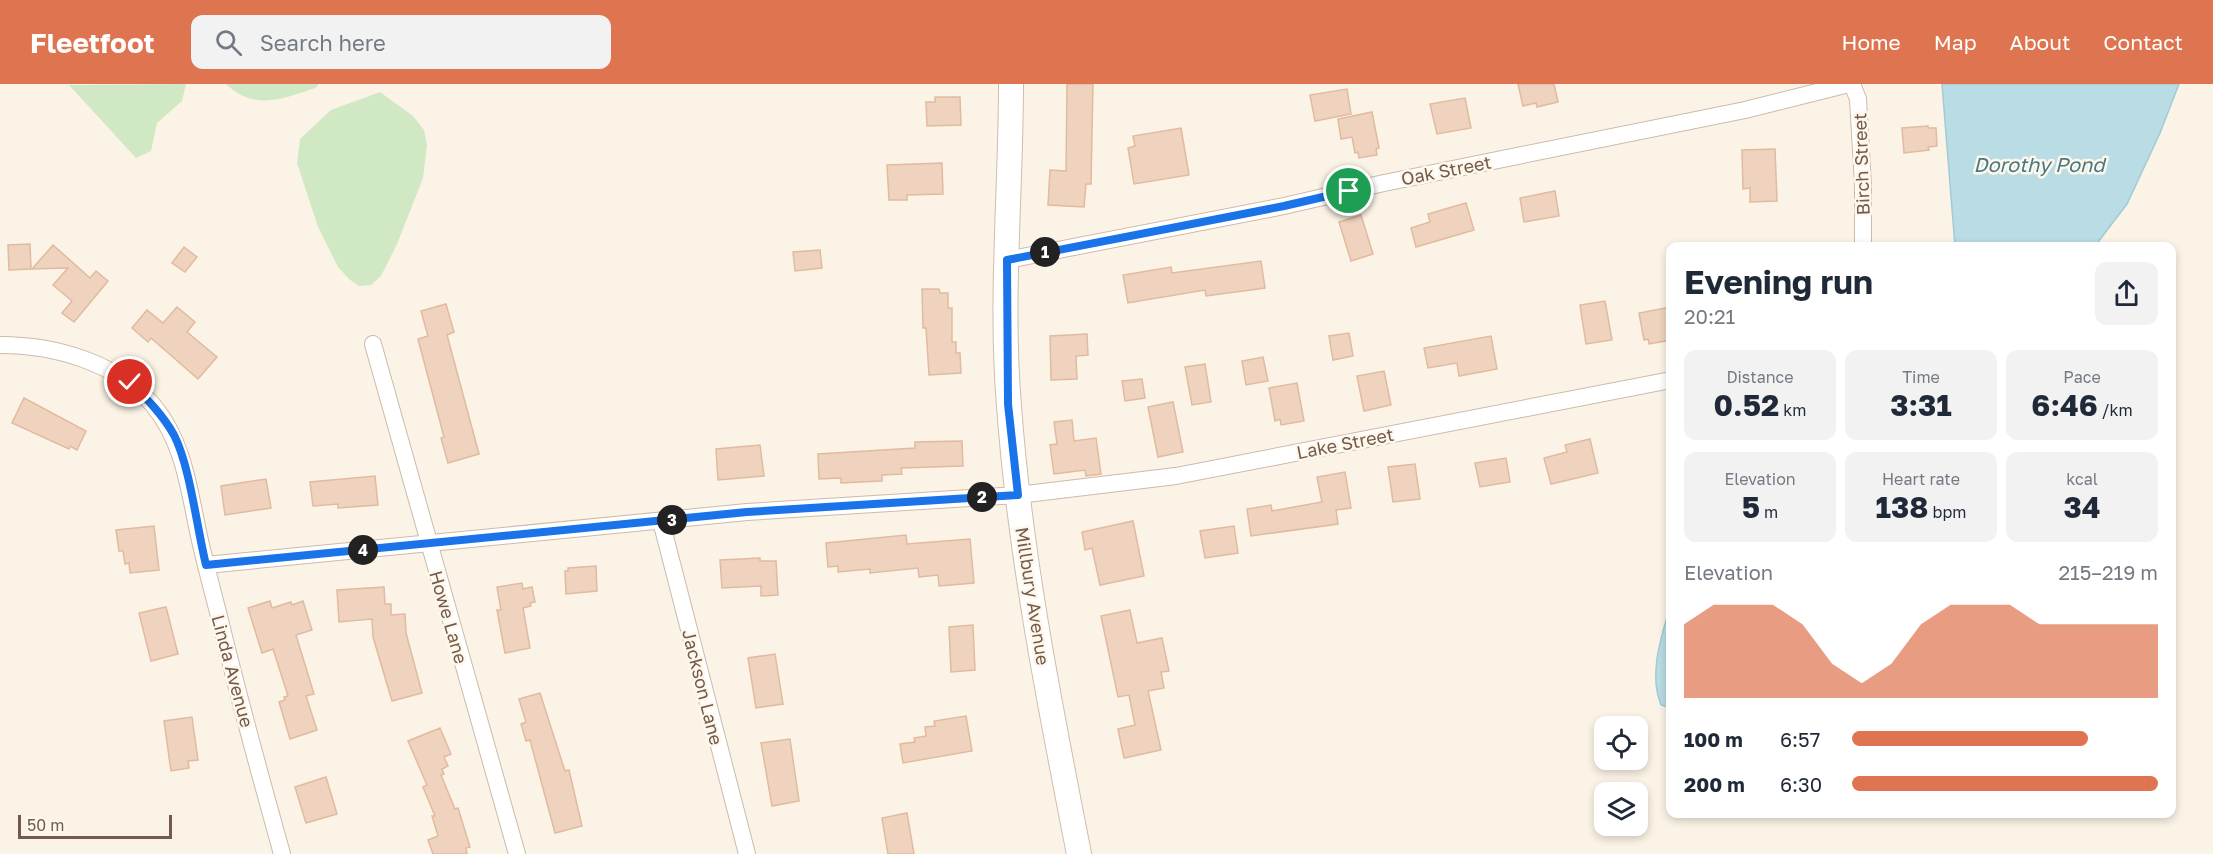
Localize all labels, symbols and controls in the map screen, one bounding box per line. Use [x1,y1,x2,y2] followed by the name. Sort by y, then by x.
[191,15,611,69] search box
[30,26,155,59] text: Fleetfoot
[212,26,245,59] icon: search
[260,29,386,56] text: Search here
[1841,29,1901,55] text: Home
[1934,29,1977,55] text: Map
[2010,29,2070,55] text: About
[2103,29,2183,55] text: Contact
[1848,112,1874,216] street label: Birch Street
[1399,150,1493,190] street label: Oak Street
[1973,152,2107,177] water label: Dorothy Pond
[1323,165,1374,216] pin
[1332,174,1365,207] icon: arrive
[1030,237,1060,267] pin: 1
[1041,242,1049,262] text: 1
[1684,262,1873,301] text: Evening run
[2095,262,2158,325] button: share
[1684,304,1735,328] text: 20:21
[104,356,155,407] pin
[113,365,146,398] icon: check
[1726,367,1794,387] text: Distance
[1902,367,1940,387] text: Time
[2063,367,2101,387] text: Pace
[1714,387,1779,423] text: 0.52
[1890,387,1952,423] text: 3:31
[2031,387,2098,423] text: 6:46
[1779,400,1806,420] text: km
[2098,400,2133,420] text: /km
[1294,423,1396,463] street label: Lake Street
[1724,469,1796,489] text: Elevation
[1882,469,1960,489] text: Heart rate
[2066,469,2098,489] text: kcal
[967,482,997,512] pin: 2
[977,487,987,507] text: 2
[1742,489,1760,525] text: 5
[1876,489,1929,525] text: 138
[2063,489,2101,525] text: 34
[1760,502,1778,522] text: m
[1929,502,1966,522] text: bpm
[657,505,687,535] pin: 3
[667,510,677,530] text: 3
[1011,525,1055,667] street label: Millbury Avenue
[348,535,378,565] pin: 4
[358,540,368,560] text: 4
[1684,560,1773,584] text: Elevation
[2058,560,2158,584] text: 215–219 m
[425,568,473,666] street label: Howe Lane
[207,612,259,730] street label: Linda Avenue
[678,627,728,747] street label: Jackson Lane
[1594,716,1648,836] map controls
[1594,716,1648,770] button: locate
[1684,727,1743,751] text: 100 m
[1780,727,1820,751] text: 6:57
[1684,772,1745,796] text: 200 m
[1780,772,1822,796] text: 6:30
[1594,782,1648,836] button: layers
[18,812,172,840] scale bar
[27,815,64,835] text: 50 m

